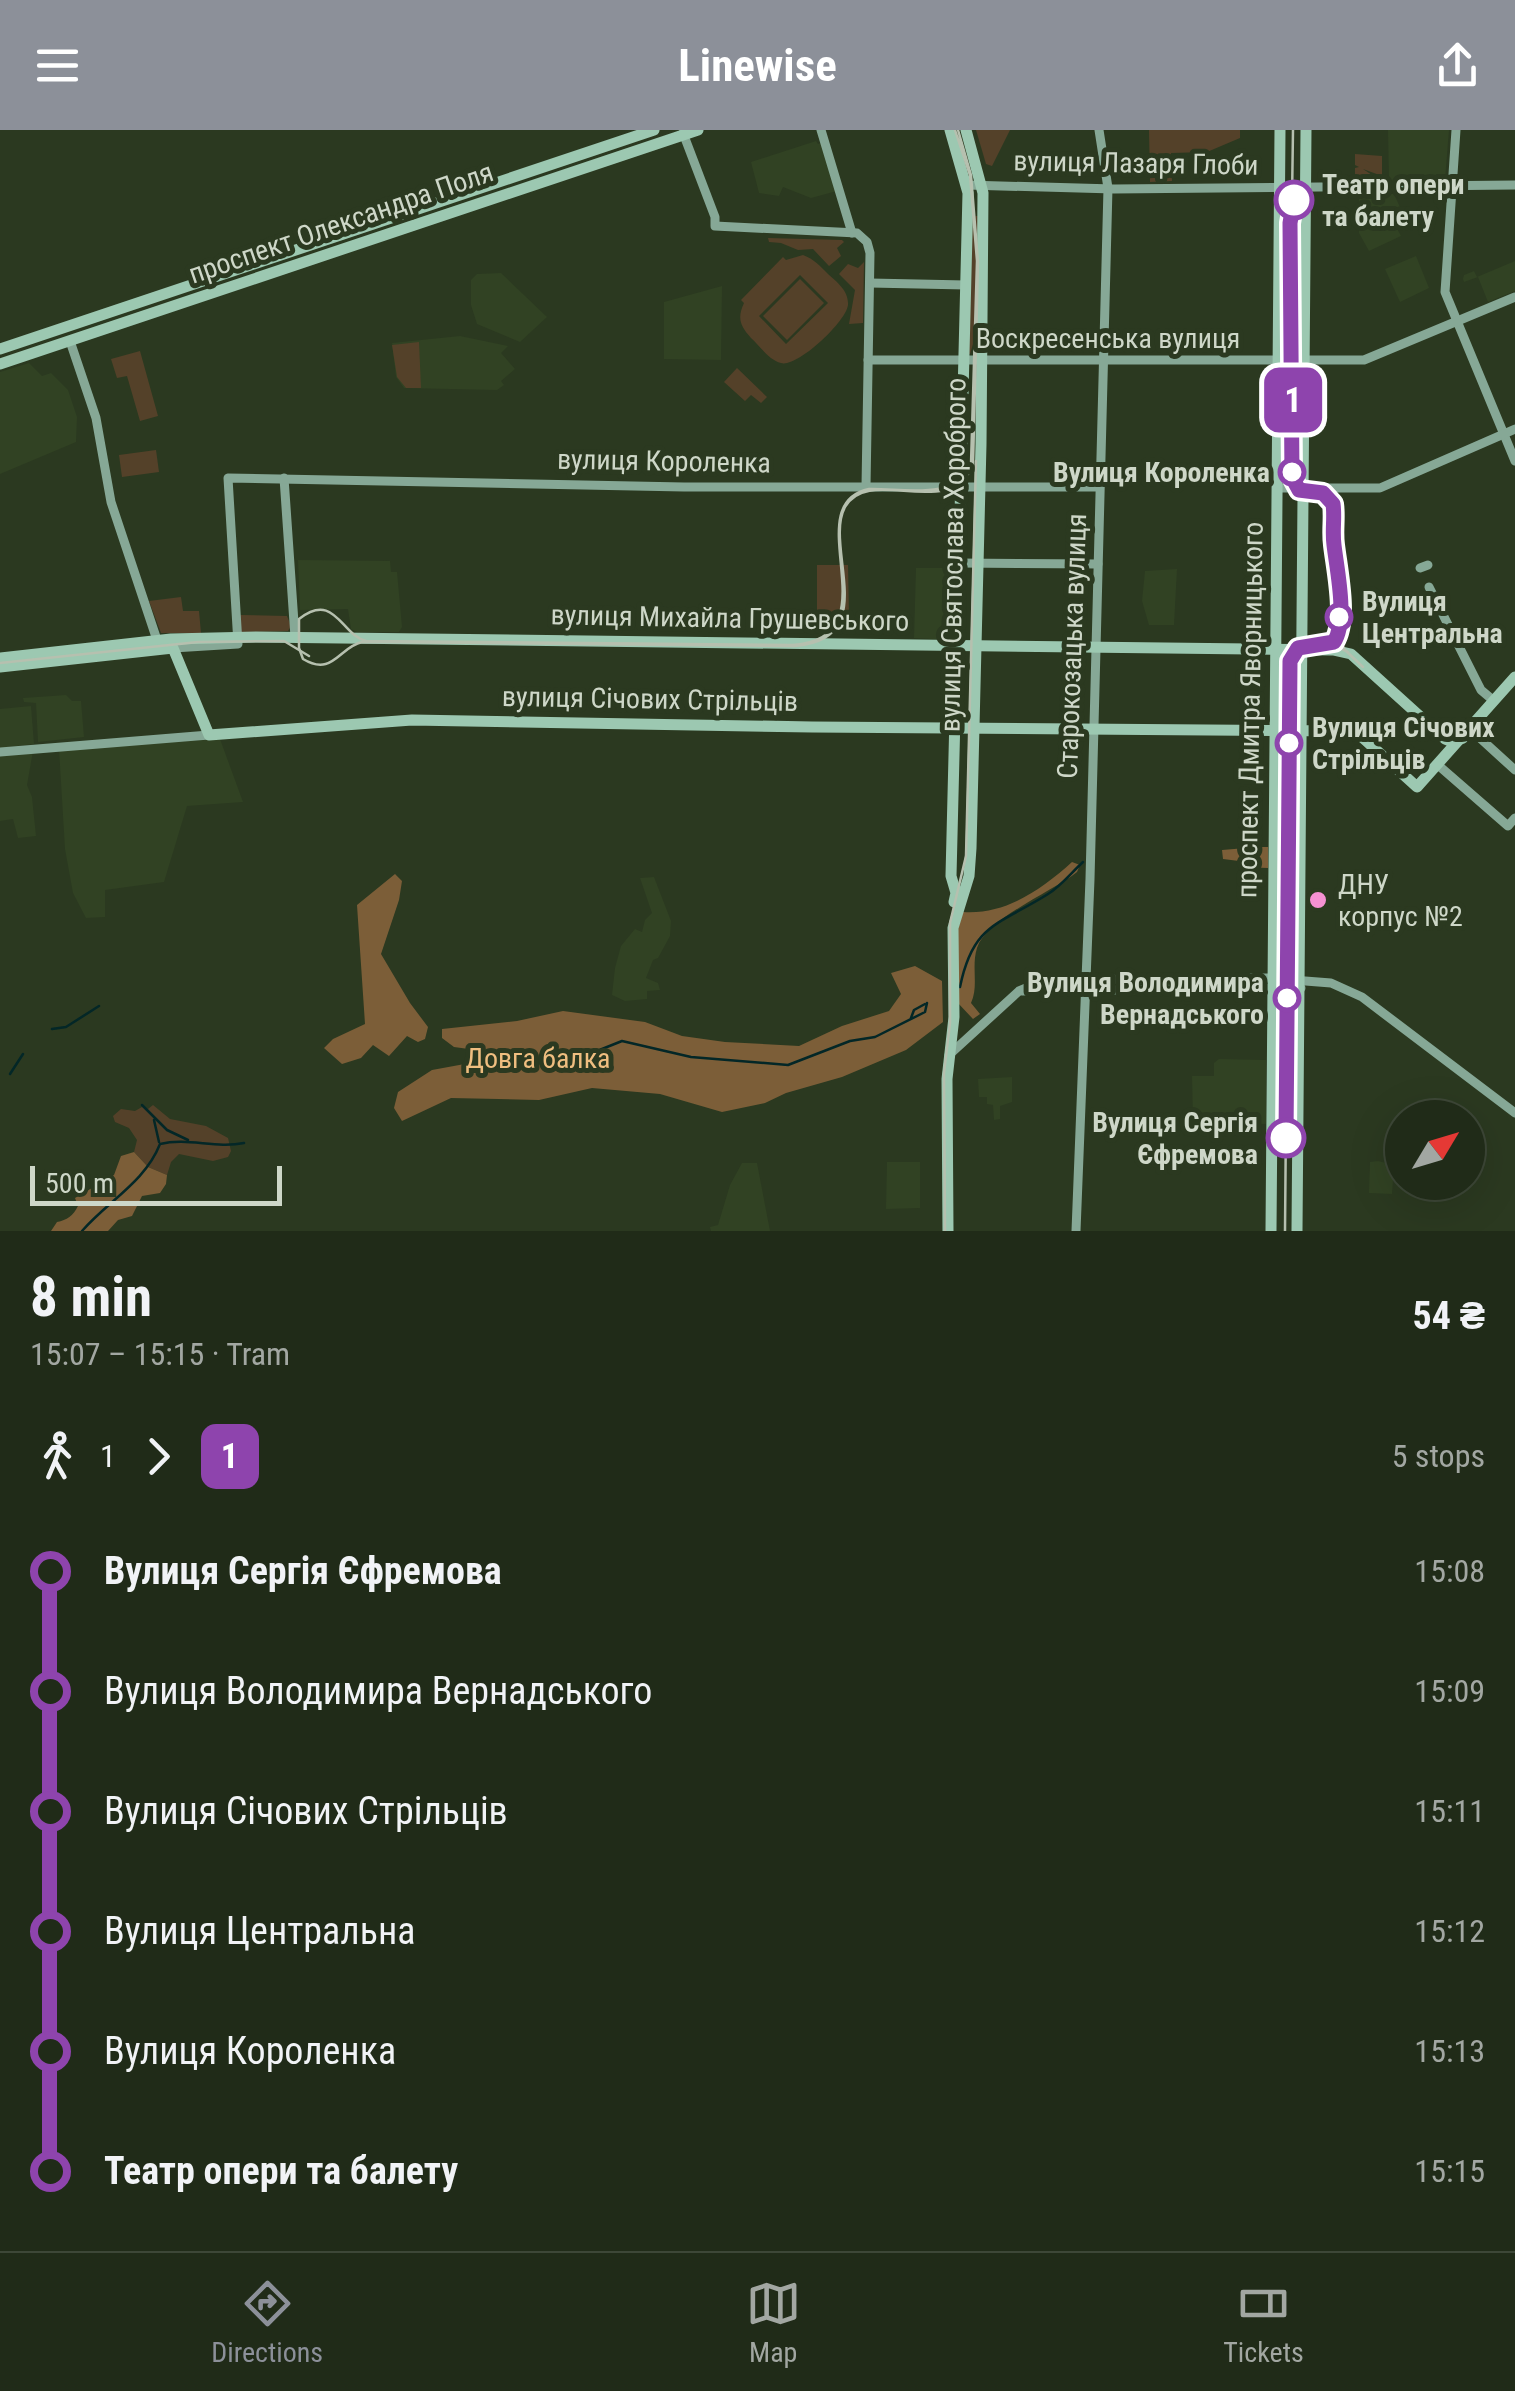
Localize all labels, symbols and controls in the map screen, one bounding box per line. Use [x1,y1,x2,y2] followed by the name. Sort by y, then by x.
[30,38,85,93] icon: menu
[1430,38,1485,93] icon: share
[678,39,837,92] text: Linewise
[1013,144,1259,182] street label: вулиця Лазаря Глоби
[184,155,498,291] street label: проспект Олександра Поля
[1322,168,1465,233] place label: Театр опери та балету
[1275,181,1313,219] marker: Театр опери та балету
[976,322,1240,355] street label: Воскресенська вулиця
[1260,368,1326,432] line badge: 1
[933,378,973,732] street label: вулиця Святослава Хороброго
[1284,380,1302,421] text: 1
[557,443,771,479] street label: вулиця Короленка
[1053,456,1270,489] place label: Вулиця Короленка
[1279,459,1305,485] marker: Вулиця Короленка
[1051,513,1093,779] street label: Старокозацька вулиця
[1230,522,1270,898] street label: проспект Дмитра Яворницького
[1362,585,1503,650] place label: Вулиця Центральна
[550,598,910,638] street label: вулиця Михайла Грушевського
[1326,604,1352,630] marker: Вулиця Центральна
[502,680,798,718] street label: вулиця Січових Стрільців
[1312,711,1495,776] place label: Вулиця Січових Стрільців
[1276,730,1302,756] marker: Вулиця Січових Стрільців
[1338,868,1463,933] place label: ДНУ корпус №2
[1307,889,1329,911] marker: ДНУ корпус №2
[1027,966,1264,1031] place label: Вулиця Володимира Вернадського
[1274,985,1300,1011] marker: Вулиця Володимира Вернадського
[465,1042,611,1075] park label: Довга балка
[1385,1100,1485,1200] north arrow
[1385,1100,1485,1200] map controls
[1092,1106,1258,1171] place label: Вулиця Сергія Єфремова
[1267,1119,1305,1157] marker: Вулиця Сергія Єфремова
[30,1161,282,1206] scale bar
[45,1167,114,1200] text: 500 m
[30,1265,152,1329] text: 8 min
[1412,1294,1485,1338] text: 54 ₴
[30,1335,290,1373] text: 15:07 – 15:15 · Tram
[30,1429,85,1484] icon: walk
[131,1429,186,1484] icon: forward
[221,1436,239,1477] text: 1
[100,1437,116,1475] text: 1
[1392,1437,1485,1475] text: 5 stops
[104,1549,502,1593] text: Вулиця Сергія Єфремова
[1414,1552,1485,1590] text: 15:08
[104,1669,652,1713] text: Вулиця Володимира Вернадського
[1414,1672,1485,1710] text: 15:09
[104,1789,508,1833] text: Вулиця Січових Стрільців
[1414,1792,1485,1830] text: 15:11
[104,1909,415,1953] text: Вулиця Центральна
[1414,1912,1485,1950] text: 15:12
[104,2029,396,2073] text: Вулиця Короленка
[1414,2032,1485,2070] text: 15:13
[104,2149,458,2193] text: Театр опери та балету
[1414,2152,1485,2190] text: 15:15
[211,2276,323,2369] tab: Directions
[746,2276,801,2369] tab: Map
[1223,2276,1304,2369] tab: Tickets

